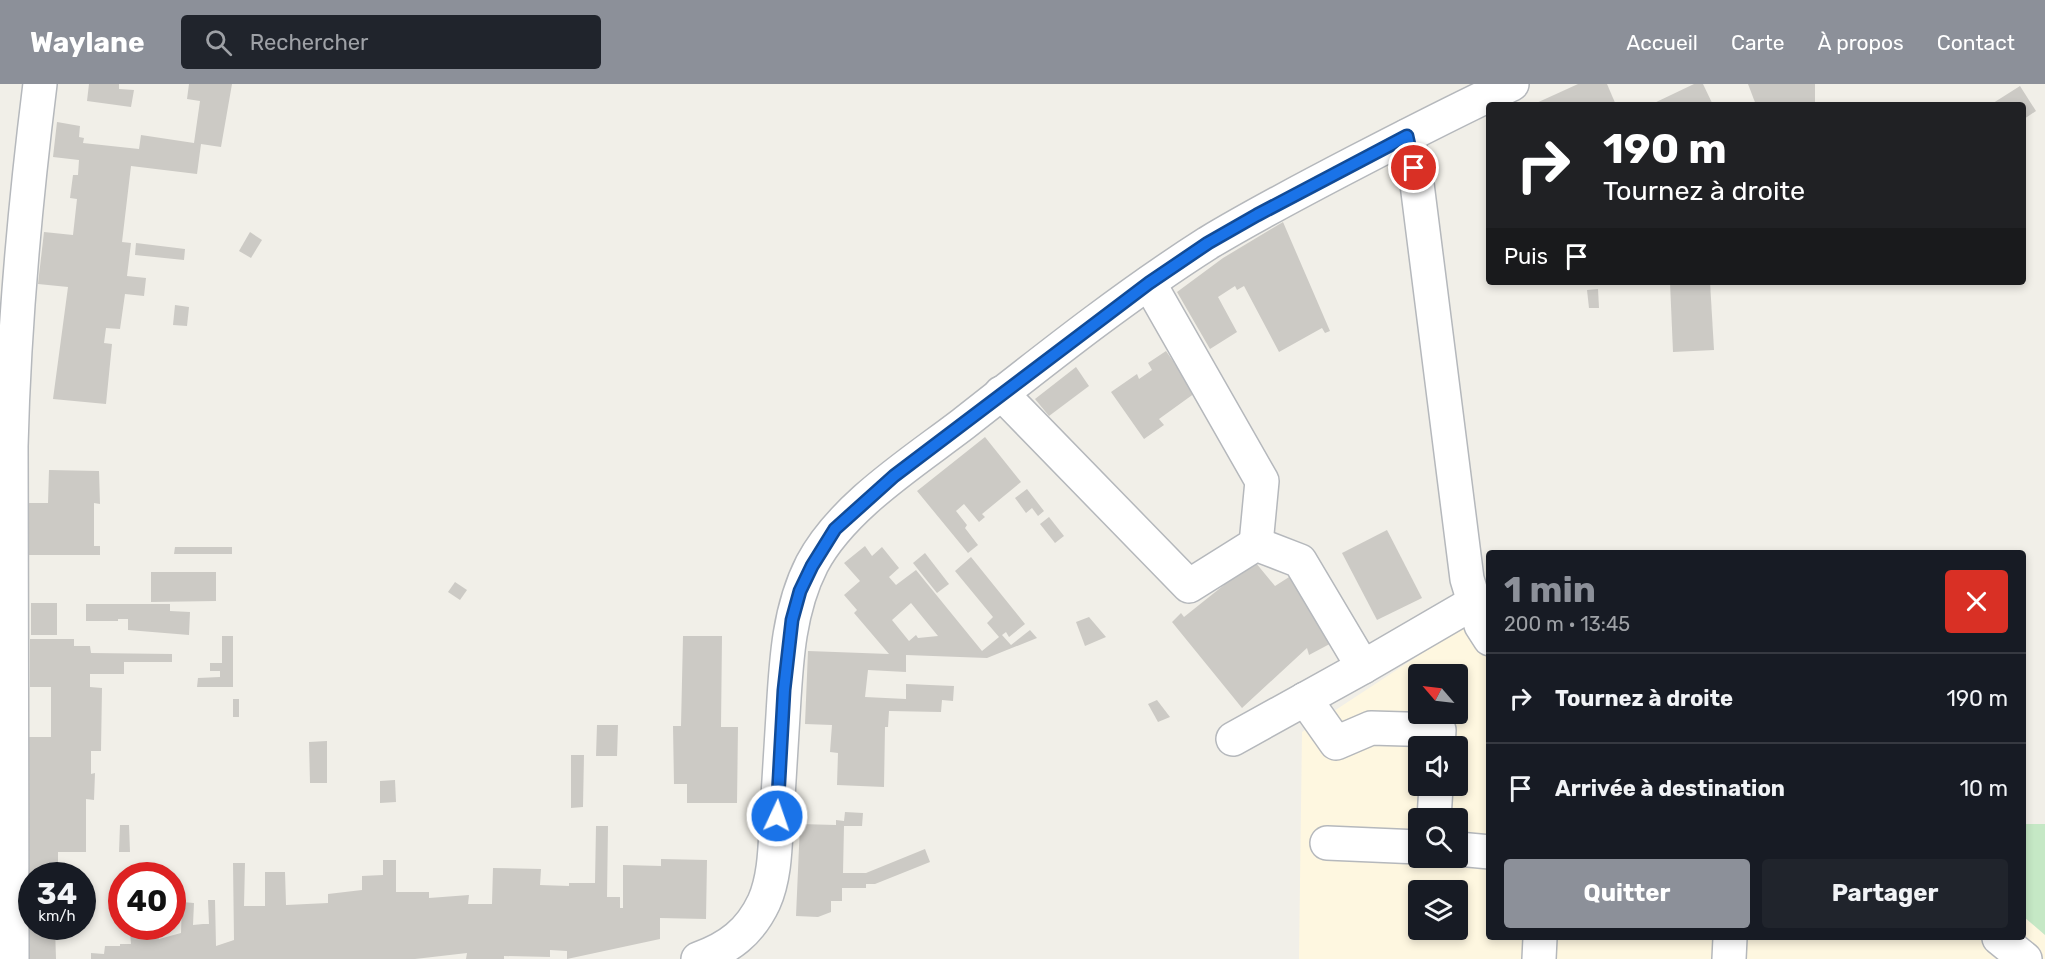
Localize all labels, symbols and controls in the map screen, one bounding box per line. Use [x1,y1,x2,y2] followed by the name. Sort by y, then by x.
[181,15,601,69] search box
[30,26,145,59] text: Waylane
[202,26,235,59] icon: search
[250,29,368,56] text: Rechercher
[1626,30,1698,55] text: Accueil
[1731,30,1784,55] text: Carte
[1817,30,1904,55] text: À propos
[1937,30,2015,55] text: Contact
[1603,124,1727,174] text: 190 m
[1504,126,1582,204] icon: right
[1388,142,1439,193] pin
[1397,151,1430,184] icon: arrive
[1603,175,1805,207] text: Tournez à droite
[1560,240,1593,273] icon: arrive
[1504,243,1548,270] text: Puis
[1504,568,1596,611] text: 1 min
[1945,570,2008,633] button: close
[1504,612,1630,636] text: 200 m · 13:45
[1408,664,1468,724] north arrow
[1408,664,1468,940] map controls
[1504,682,1537,715] icon: right
[1555,685,1733,712] text: Tournez à droite
[1947,685,2008,712] text: 190 m
[1408,736,1468,796] button: sound
[1504,772,1537,805] icon: arrive
[1555,775,1785,802] text: Arrivée à destination
[1960,775,2008,802] text: 10 m
[745,784,809,848] position arrow
[1408,808,1468,868] button: search
[1504,859,1750,928] button: Quitter
[1762,859,2008,928] button: Partager
[108,862,186,940] speed limit sign: 40
[37,876,77,912] text: 34
[1408,880,1468,940] button: layers
[38,907,76,925] text: km/h

